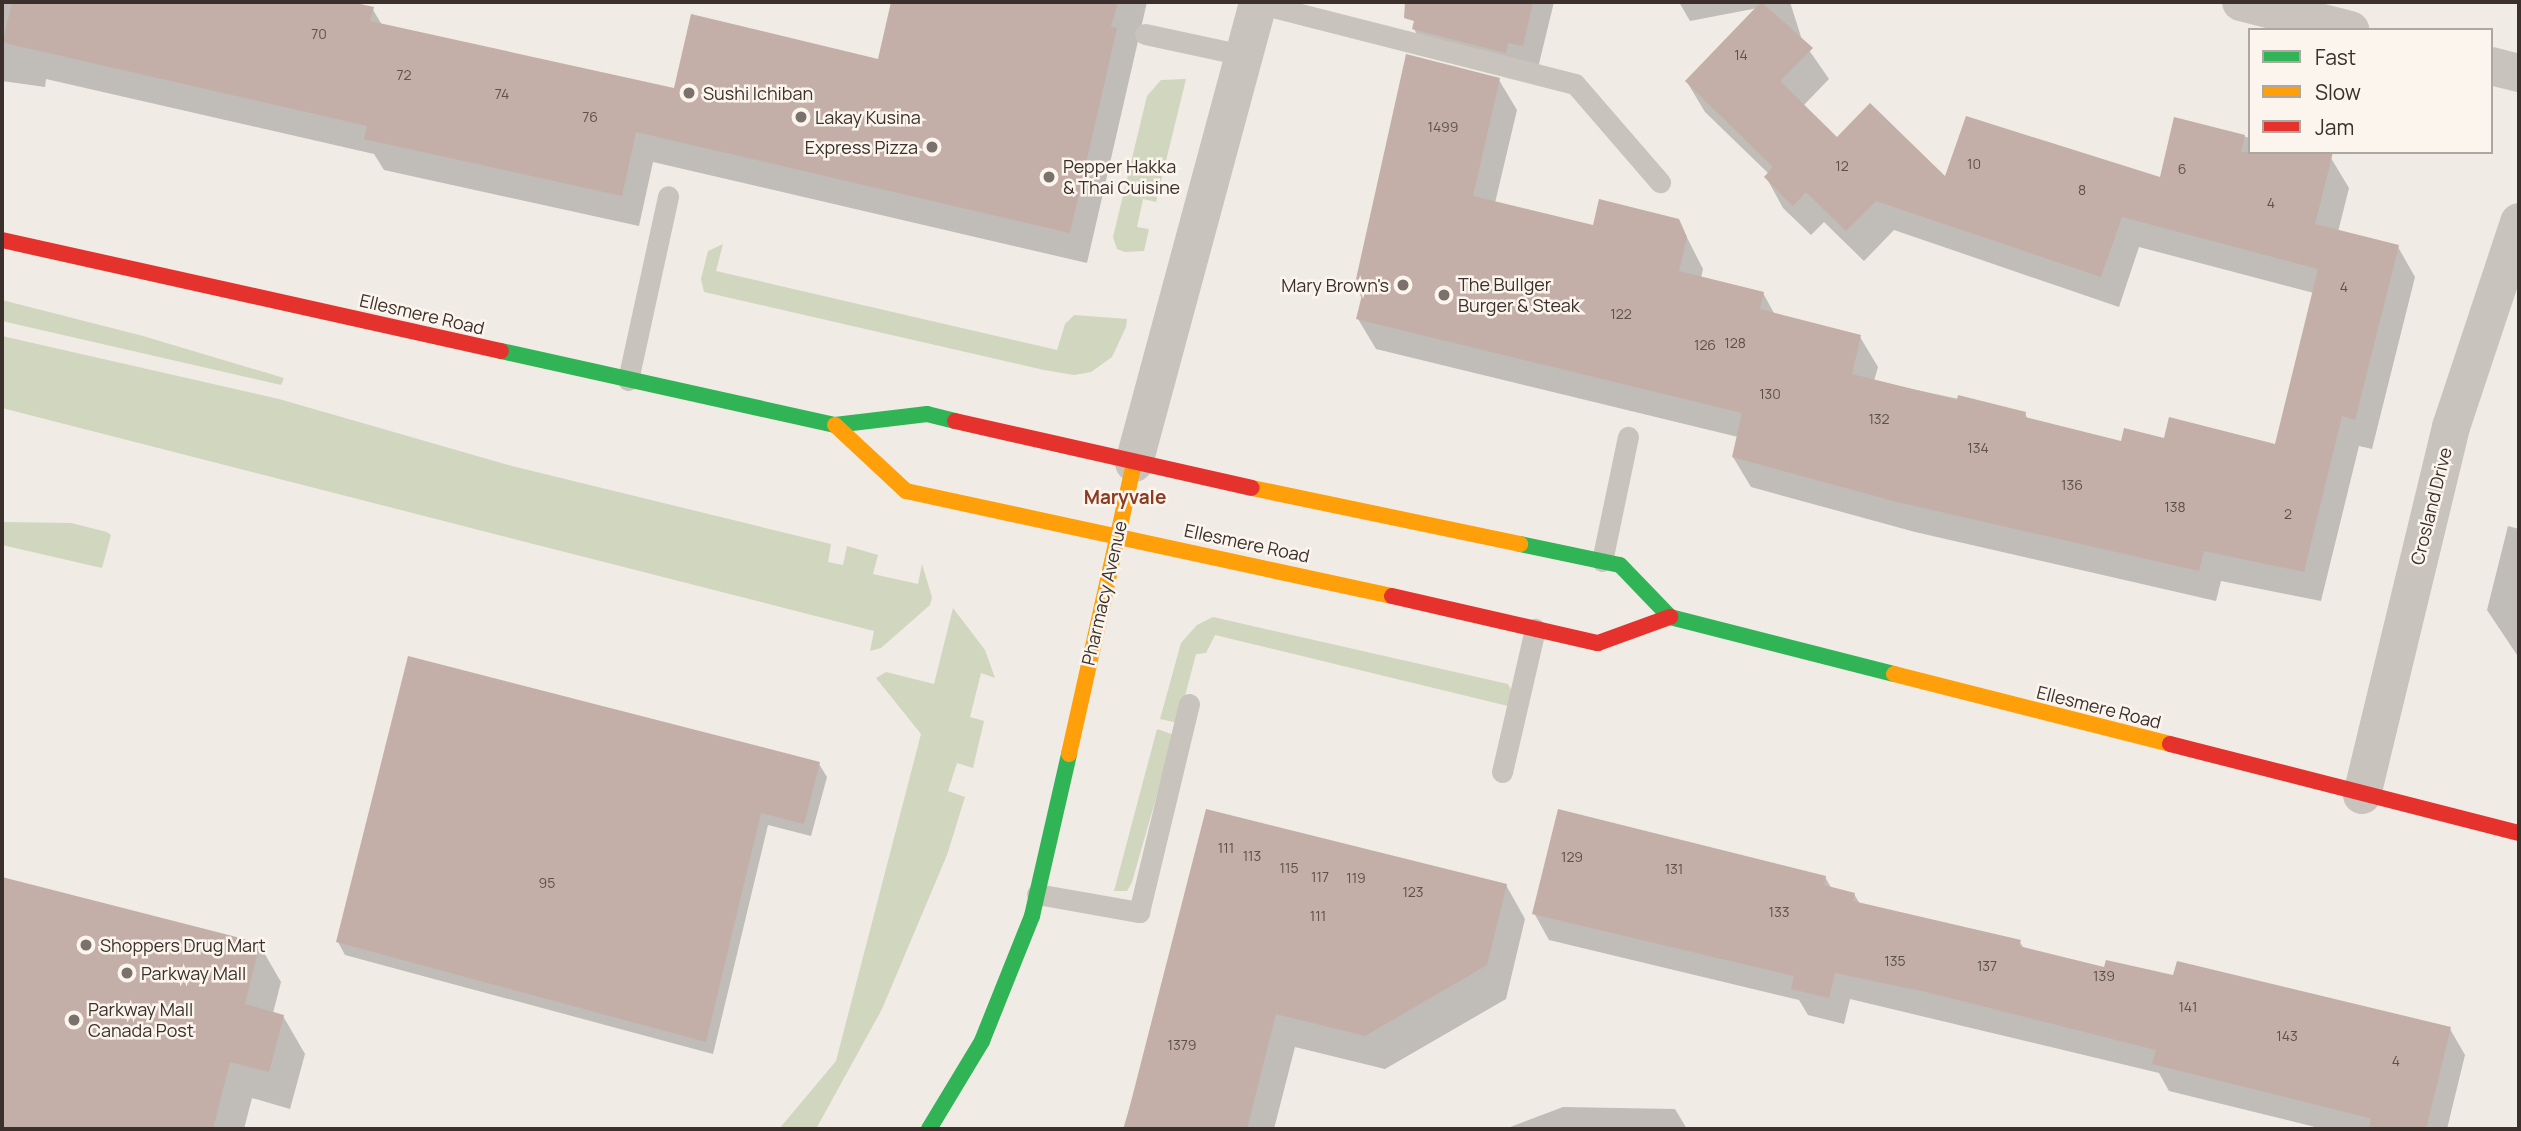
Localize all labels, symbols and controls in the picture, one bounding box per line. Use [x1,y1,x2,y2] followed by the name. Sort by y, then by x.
[311,26,327,42] house number: 70
[2248,28,2493,154] legend
[2315,43,2356,71] text: Fast
[1734,47,1748,63] house number: 14
[396,67,412,83] house number: 72
[2315,78,2361,106] text: Slow
[703,82,813,104] place label: Sushi Ichiban
[681,85,697,101] marker: Sushi Ichiban
[495,86,509,102] house number: 74
[815,106,921,128] place label: Lakay Kusina
[582,109,598,125] house number: 76
[793,109,809,125] marker: Lakay Kusina
[2315,113,2354,141] text: Jam
[1428,119,1458,135] house number: 1499
[805,136,918,158] place label: Express Pizza
[924,139,940,155] marker: Express Pizza
[1063,156,1180,198] place label: Pepper Hakka & Thai Cuisine
[1967,156,1981,172] house number: 10
[1835,158,1849,174] house number: 12
[2178,161,2186,177] house number: 6
[1041,169,1057,185] marker: Pepper Hakka & Thai Cuisine
[2078,182,2086,198] house number: 8
[2267,195,2275,211] house number: 4
[1281,274,1389,296] place label: Mary Brown's
[1458,274,1580,316] place label: The Bullger Burger & Steak
[1395,277,1411,293] marker: Mary Brown's
[2340,279,2348,295] house number: 4
[1436,287,1452,303] marker: The Bullger Burger & Steak
[357,289,487,339] street label: Ellesmere Road
[1610,306,1632,322] house number: 122
[1724,335,1746,351] house number: 128
[1694,337,1716,353] house number: 126
[1759,386,1781,402] house number: 130
[1868,411,1890,427] house number: 132
[1967,440,1989,456] house number: 134
[2406,445,2456,567] street label: Crosland Drive
[2061,477,2083,493] house number: 136
[1084,487,1166,509] district label: Maryvale
[2164,499,2186,515] house number: 138
[2284,506,2292,522] house number: 2
[1077,519,1131,667] street label: Pharmacy Avenue
[1182,519,1312,567] street label: Ellesmere Road
[2035,681,2163,733] street label: Ellesmere Road
[1218,840,1234,856] house number: 111
[1243,848,1261,864] house number: 113
[1561,849,1583,865] house number: 129
[1279,860,1299,876] house number: 115
[1665,861,1683,877] house number: 131
[1311,869,1329,885] house number: 117
[1346,870,1366,886] house number: 119
[539,875,555,891] house number: 95
[1402,884,1424,900] house number: 123
[1769,904,1789,920] house number: 133
[1310,908,1326,924] house number: 111
[100,934,266,956] place label: Shoppers Drug Mart
[78,937,94,953] marker: Shoppers Drug Mart
[1884,953,1906,969] house number: 135
[1977,958,1997,974] house number: 137
[141,962,246,984] place label: Parkway Mall
[119,965,135,981] marker: Parkway Mall
[2093,968,2115,984] house number: 139
[88,999,194,1042] place label: Parkway Mall Canada Post
[2178,999,2198,1015] house number: 141
[66,1012,82,1028] marker: Parkway Mall Canada Post
[2276,1028,2298,1044] house number: 143
[1168,1037,1196,1053] house number: 1379
[2392,1053,2400,1069] house number: 4

